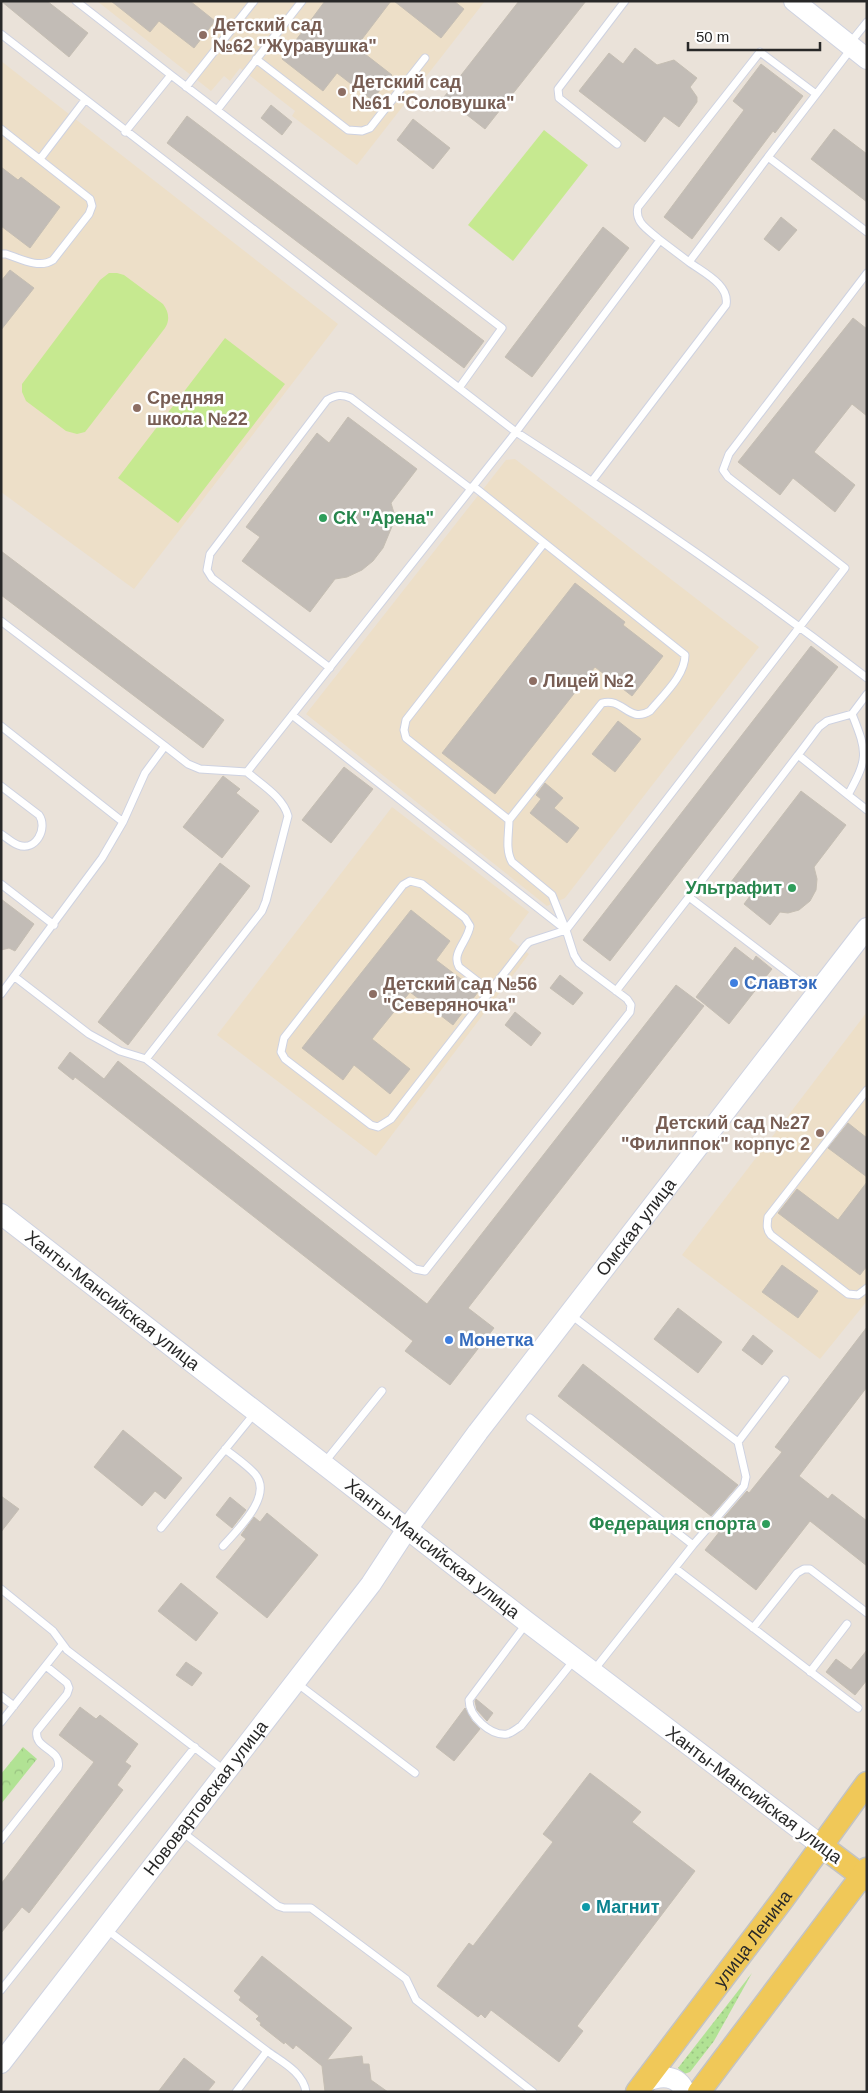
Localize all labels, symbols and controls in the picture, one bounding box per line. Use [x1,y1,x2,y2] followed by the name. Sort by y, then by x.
[213,15,377,56] place label: Детский сад №62 "Журавушка"
[688,20,820,52] scale bar
[696,28,729,45] text: 50 m
[197,29,209,41] marker: Детский сад №62 "Журавушка"
[352,72,515,113] place label: Детский сад №61 "Соловушка"
[336,86,348,98] marker: Детский сад №61 "Соловушка"
[147,388,248,429] place label: Средняя школа №22
[131,402,143,414] marker: Средняя школа №22
[333,508,434,528] place label: СК "Арена"
[317,512,329,524] marker: СК "Арена"
[543,671,634,691] place label: Лицей №2
[527,675,539,687] marker: Лицей №2
[686,878,782,898] place label: Ультрафит
[786,882,798,894] marker: Ультрафит
[744,973,818,993] place label: Славтэк
[383,974,537,1015] place label: Детский сад №56 "Северяночка"
[728,977,740,989] marker: Славтэк
[367,988,379,1000] marker: Детский сад №56 "Северяночка"
[621,1113,810,1154] place label: Детский сад №27 "Филиппок" корпус 2
[814,1127,826,1139] marker: Детский сад №27 "Филиппок" корпус 2
[592,1174,681,1280] street label: Омская улица
[21,1227,204,1375] street label: Ханты-Мансийская улица
[459,1330,534,1350] place label: Монетка
[443,1334,455,1346] marker: Монетка
[341,1475,524,1623] street label: Ханты-Мансийская улица
[589,1514,757,1534] place label: Федерация спорта
[760,1518,772,1530] marker: Федерация спорта
[140,1716,273,1879] street label: Нововартовская улица
[662,1722,847,1868] street label: Ханты-Мансийская улица
[710,1886,796,1991] street label: улица Ленина
[596,1897,660,1917] place label: Магнит
[580,1901,592,1913] marker: Магнит

